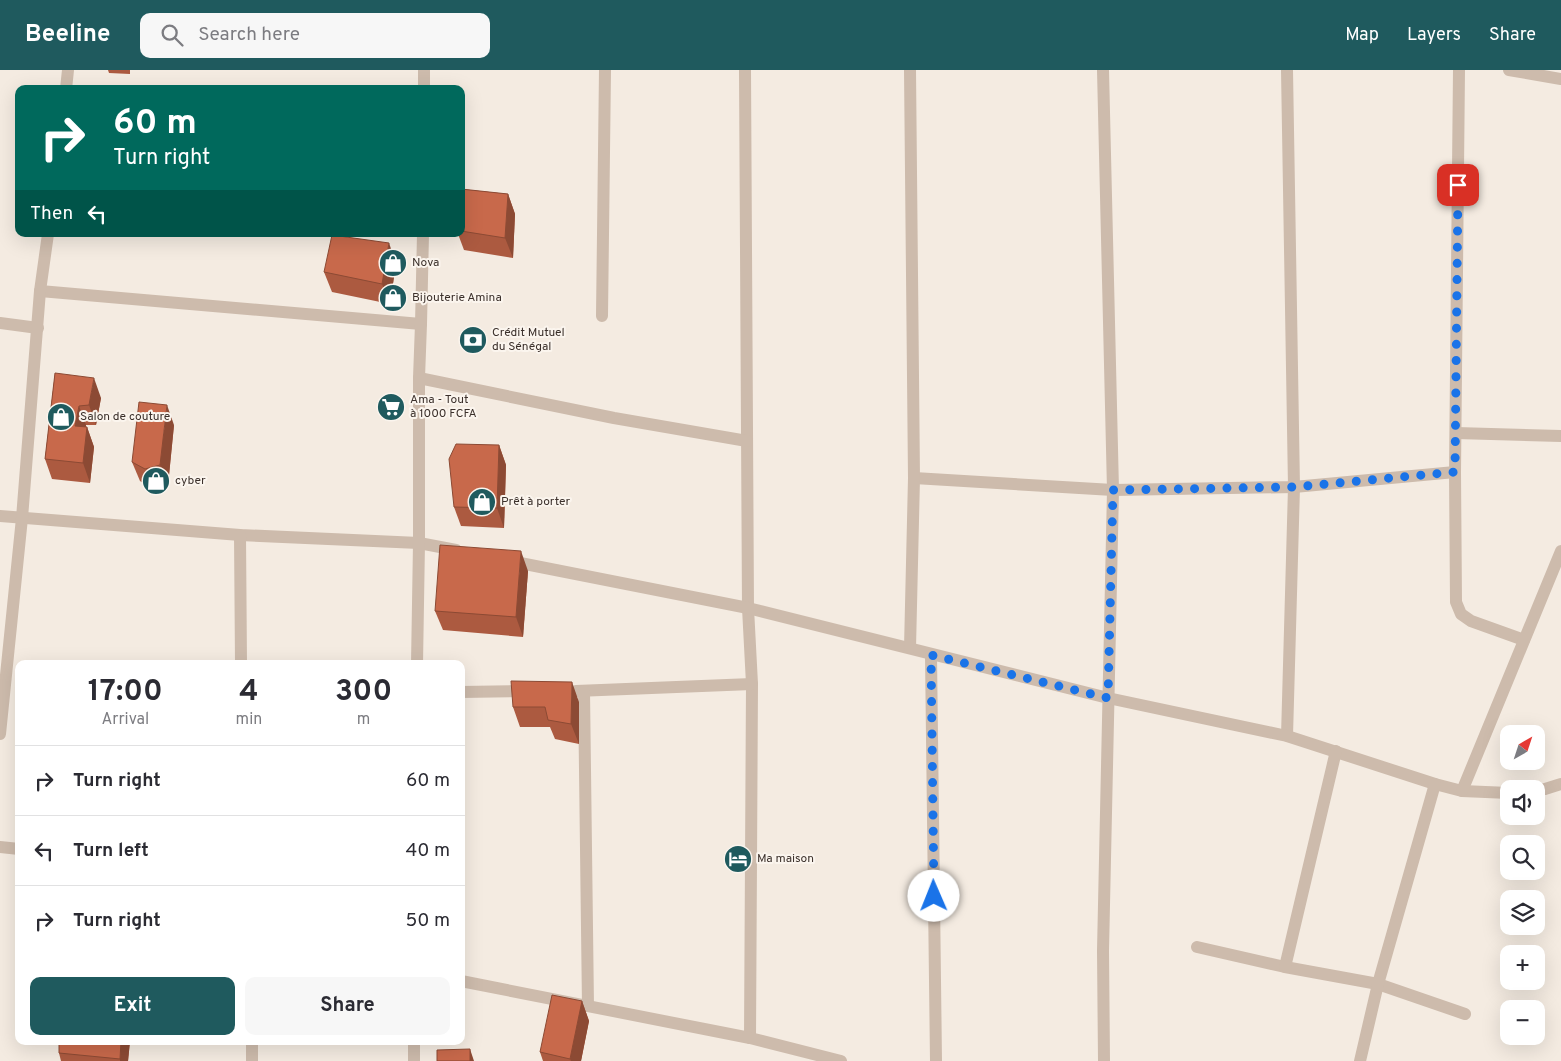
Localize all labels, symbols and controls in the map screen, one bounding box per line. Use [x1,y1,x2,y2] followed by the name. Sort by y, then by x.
[140,13,490,58] search box
[25,20,110,50] text: Beeline
[158,21,186,49] icon: search
[198,23,300,47] text: Search here
[1345,24,1379,47] text: Map
[1407,24,1461,47] text: Layers
[1489,24,1536,47] text: Share
[113,102,197,146] text: 60 m
[30,105,95,170] icon: right
[113,145,210,172] text: Turn right
[1437,164,1479,206] pin
[1444,171,1472,199] icon: arrive
[83,200,111,228] icon: left
[30,202,73,226] text: Then
[378,248,408,278] shop icon: Nova
[412,255,439,271] place label: Nova
[378,283,408,313] shop icon: Bijouterie Amina
[412,290,502,306] place label: Bijouterie Amina
[458,325,488,355] bank icon: Crédit Mutuel du Sénégal
[492,325,565,355] place label: Crédit Mutuel du Sénégal
[376,392,406,422] supermarket icon: Ama - Tout à 1000 FCFA
[410,392,477,422] place label: Ama - Tout à 1000 FCFA
[46,402,76,432] shop icon: Salon de couture
[80,409,170,425] place label: Salon de couture
[141,466,171,496] shop icon: cyber
[175,473,206,489] place label: cyber
[467,487,497,517] shop icon: Prêt à porter
[501,494,571,510] place label: Prêt à porter
[88,674,163,711] text: 17:00
[239,674,259,711] text: 4
[335,674,392,711] text: 300
[101,710,149,730] text: Arrival
[236,710,262,730] text: min
[357,710,370,730] text: m
[1500,725,1545,770] north arrow
[1500,725,1545,1045] map controls
[30,767,58,795] icon: right
[73,769,161,793] text: Turn right
[406,769,450,793] text: 60 m
[1500,780,1545,825] button: sound
[1500,835,1545,880] button: search
[30,837,58,865] icon: left
[73,839,149,863] text: Turn left
[405,839,450,863] text: 40 m
[723,844,753,874] hotel icon: Ma maison
[757,851,814,867] place label: Ma maison
[907,869,959,921] position arrow
[1500,890,1545,935] button: layers
[30,907,58,935] icon: right
[73,909,161,933] text: Turn right
[405,909,450,933] text: 50 m
[1500,945,1545,990] button: +
[30,977,235,1035] button: Exit
[245,977,450,1035] button: Share
[1500,1000,1545,1045] button: −

